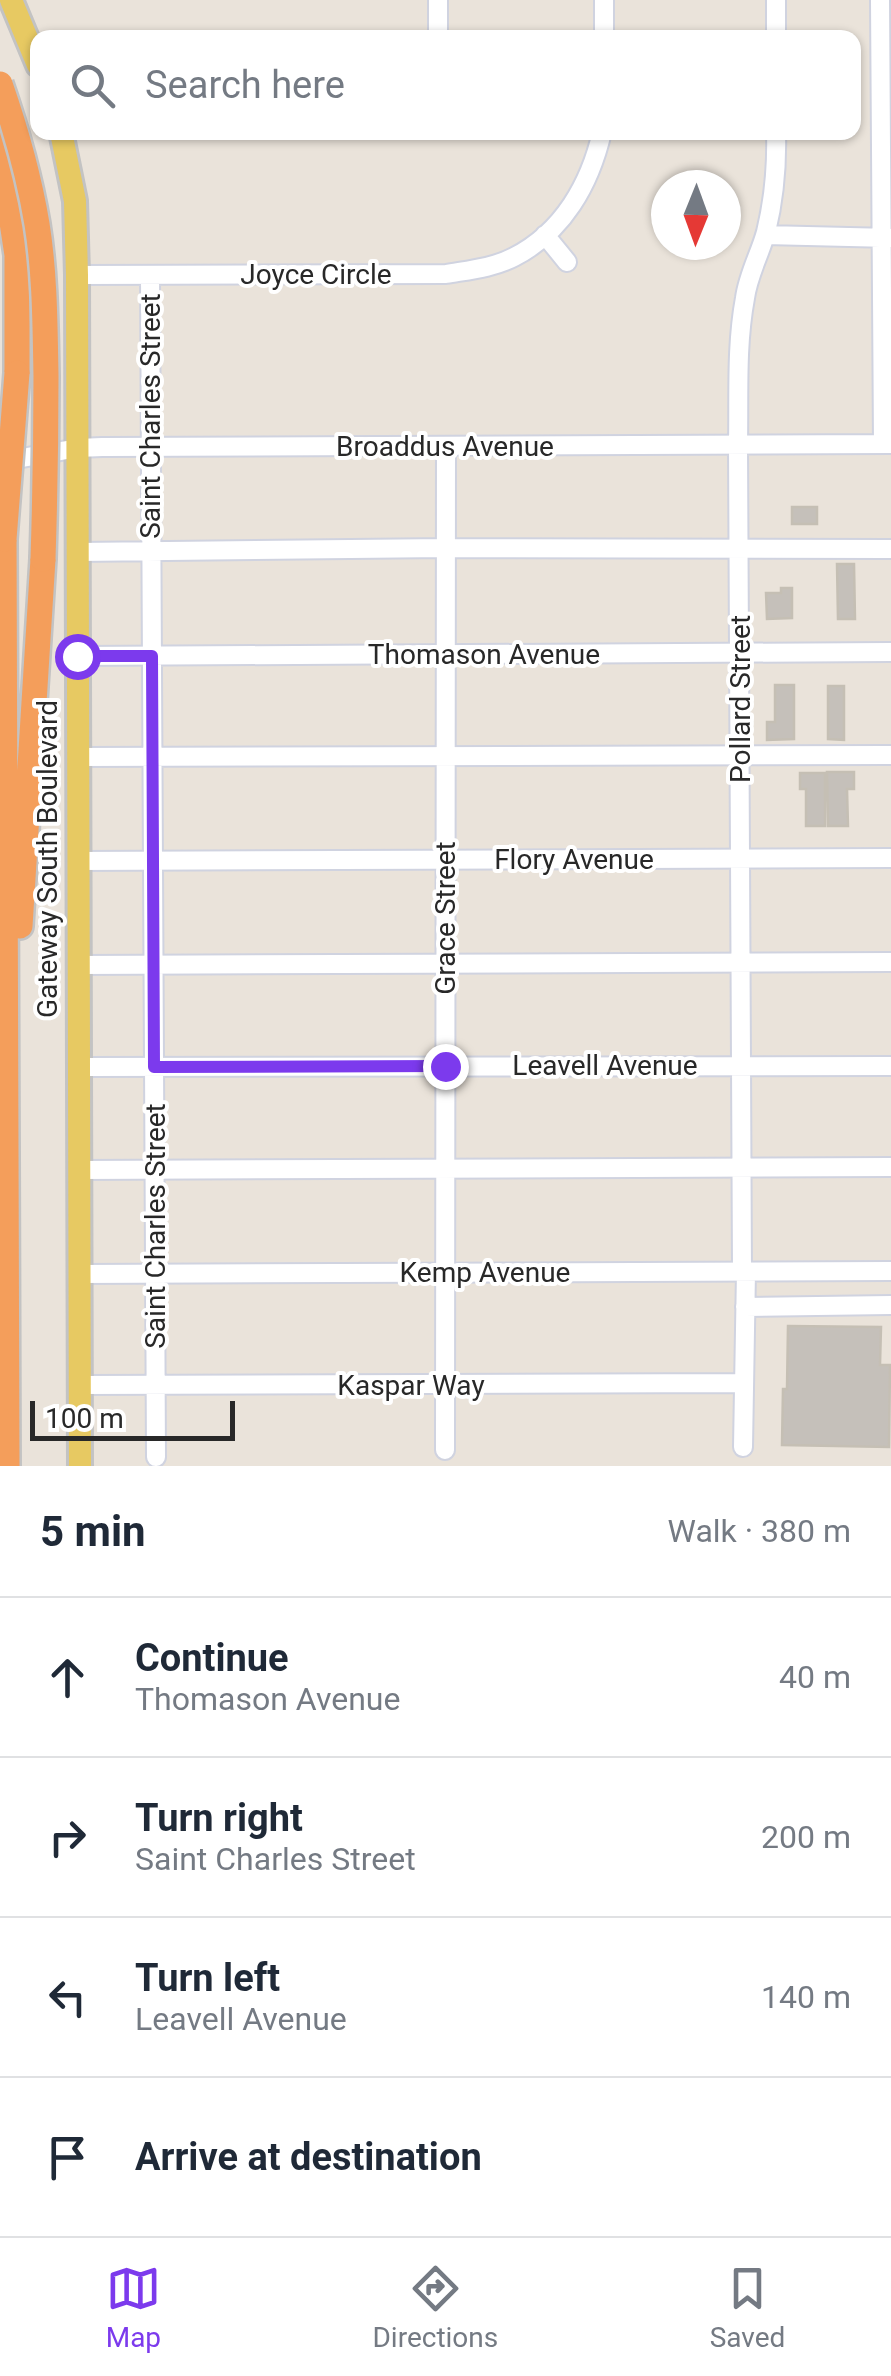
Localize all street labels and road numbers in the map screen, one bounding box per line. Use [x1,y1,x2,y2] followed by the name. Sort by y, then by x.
[240,258,392,291] street label: Joyce Circle
[134,293,167,539] street label: Saint Charles Street
[336,430,554,463] street label: Broaddus Avenue
[724,615,757,783] street label: Pollard Street
[368,638,600,671] street label: Thomason Avenue
[31,700,64,1018] street label: Gateway South Boulevard
[429,841,462,995] street label: Grace Street
[494,843,654,876] street label: Flory Avenue
[512,1049,698,1082] street label: Leavell Avenue
[139,1103,172,1349] street label: Saint Charles Street
[400,1256,570,1289] street label: Kemp Avenue
[337,1369,485,1402] street label: Kaspar Way

